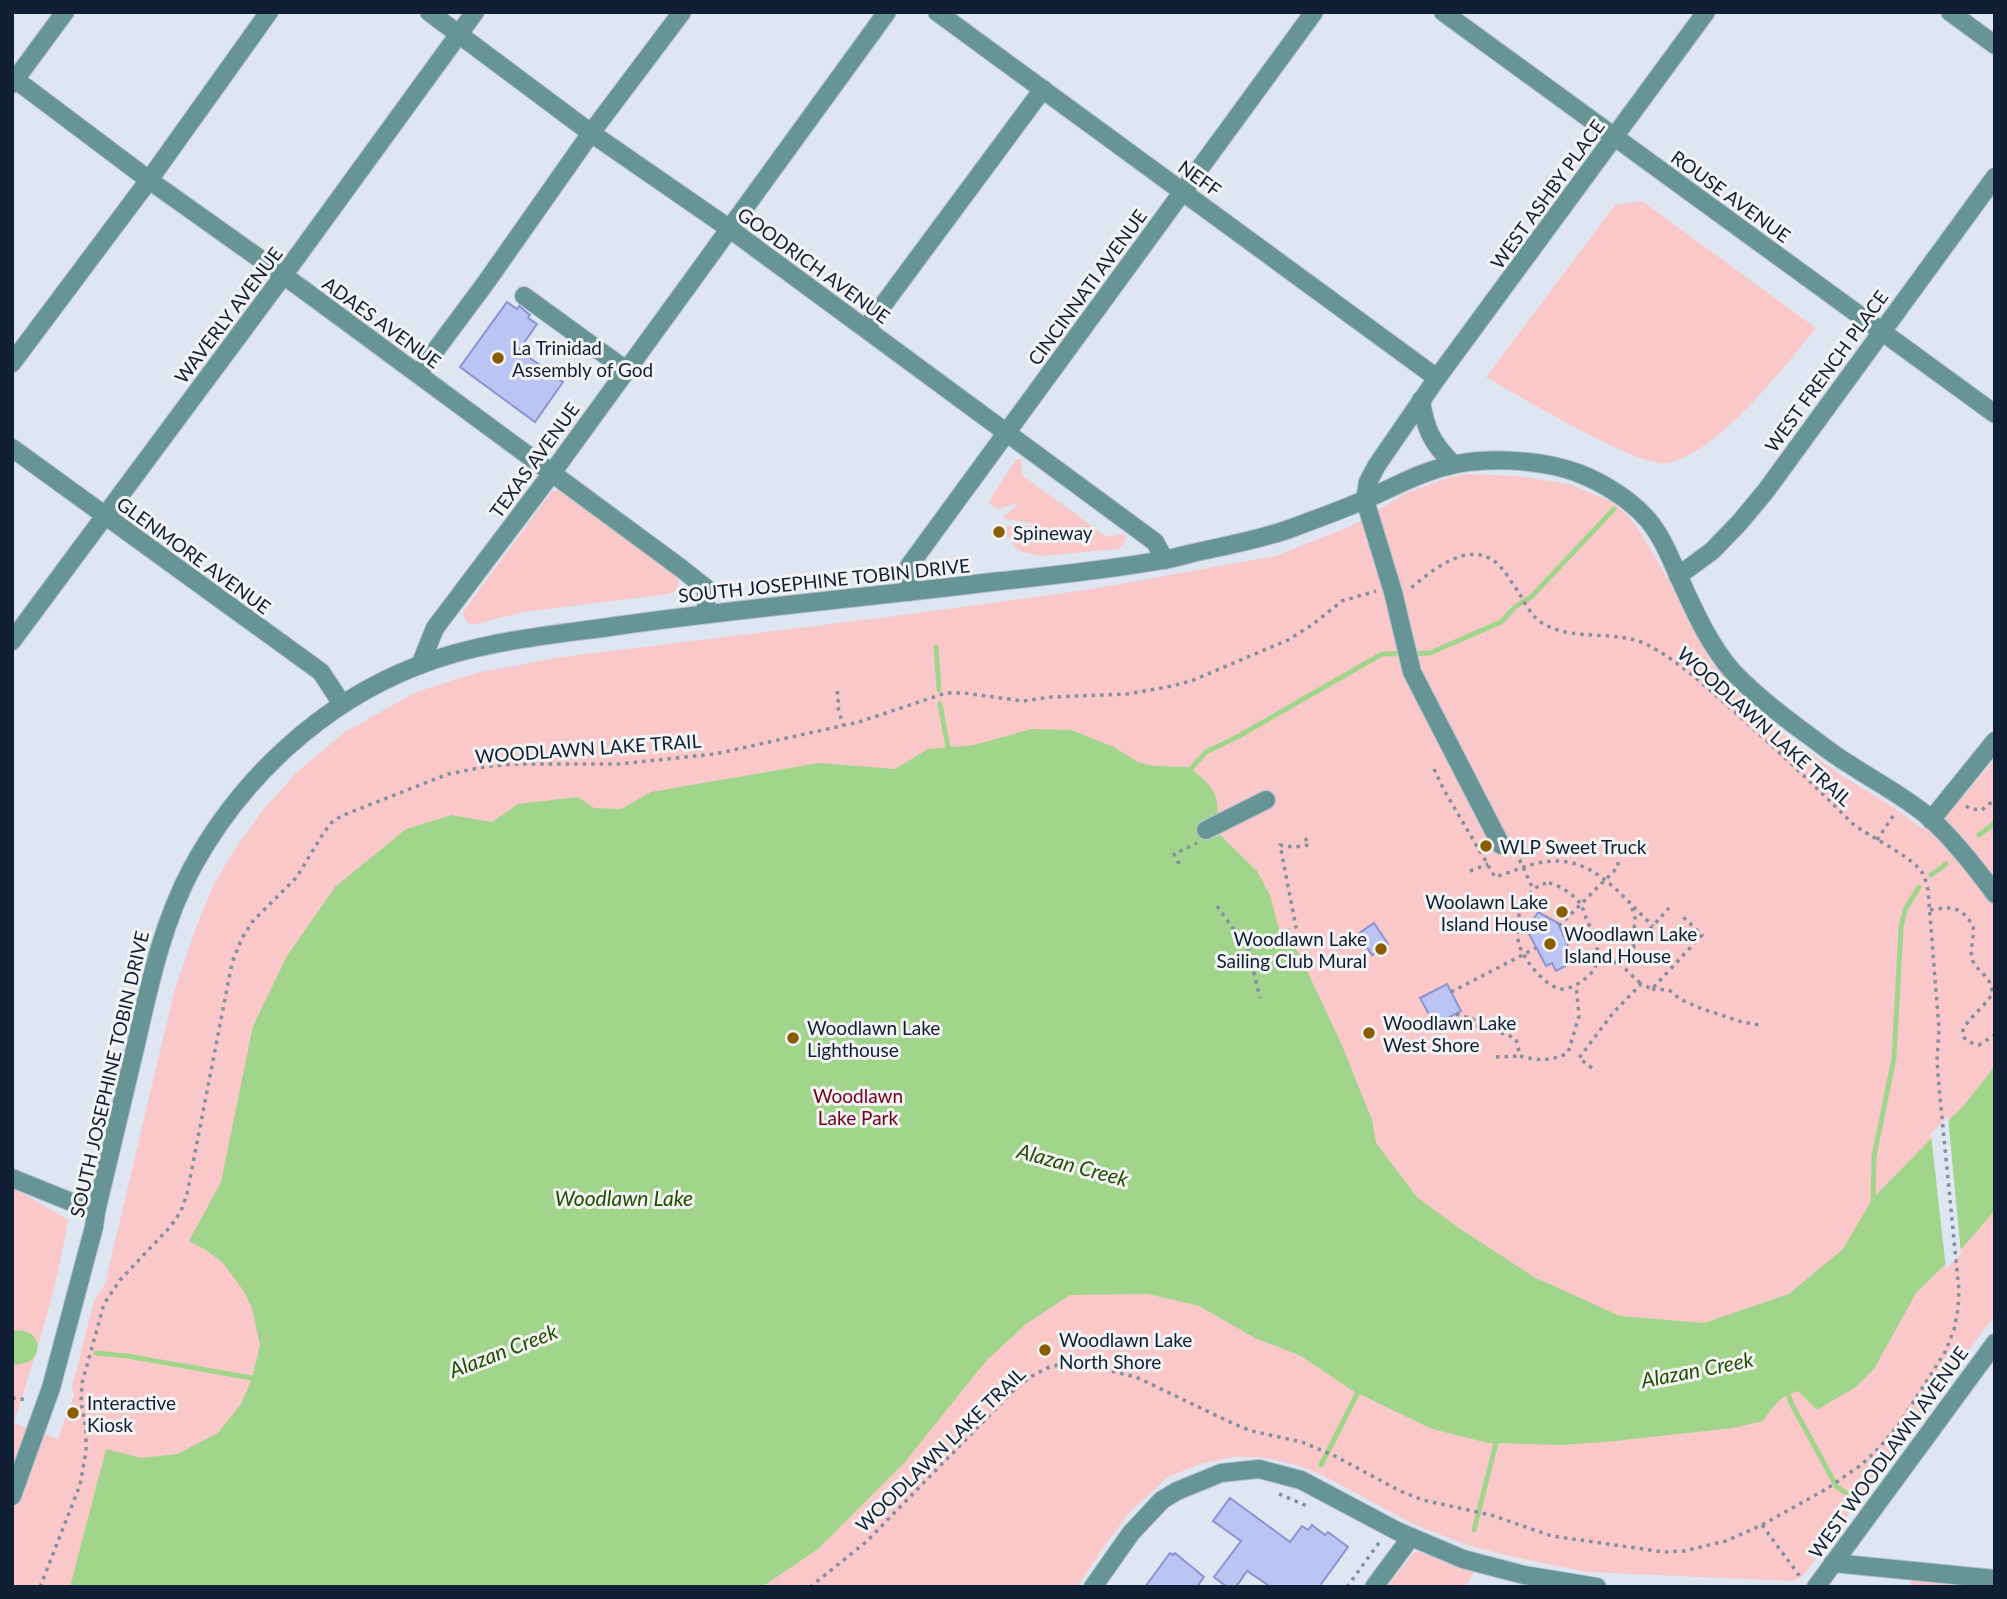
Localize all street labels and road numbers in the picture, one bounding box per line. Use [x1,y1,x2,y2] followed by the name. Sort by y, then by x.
[1485,115,1609,273] street label: WEST ASHBY PLACE
[1667,145,1795,247] street label: ROUSE AVENUE
[1174,155,1226,201] street label: NEFF
[733,202,895,328] street label: GOODRICH AVENUE
[1023,205,1151,369] street label: CINCINNATI AVENUE
[169,242,287,388] street label: WAVERLY AVENUE
[318,271,446,373] street label: ADAES AVENUE
[1760,286,1892,456] street label: WEST FRENCH PLACE
[484,398,584,522] street label: TEXAS AVENUE
[113,492,275,618] street label: GLENMORE AVENUE
[677,553,971,607] street label: SOUTH JOSEPHINE TOBIN DRIVE
[1673,642,1857,811] street label: WOODLAWN LAKE TRAIL
[474,729,702,767] street label: WOODLAWN LAKE TRAIL
[65,928,153,1220] street label: SOUTH JOSEPHINE TOBIN DRIVE
[1803,1342,1973,1562] street label: WEST WOODLAWN AVENUE
[850,1362,1030,1536] street label: WOODLAWN LAKE TRAIL

